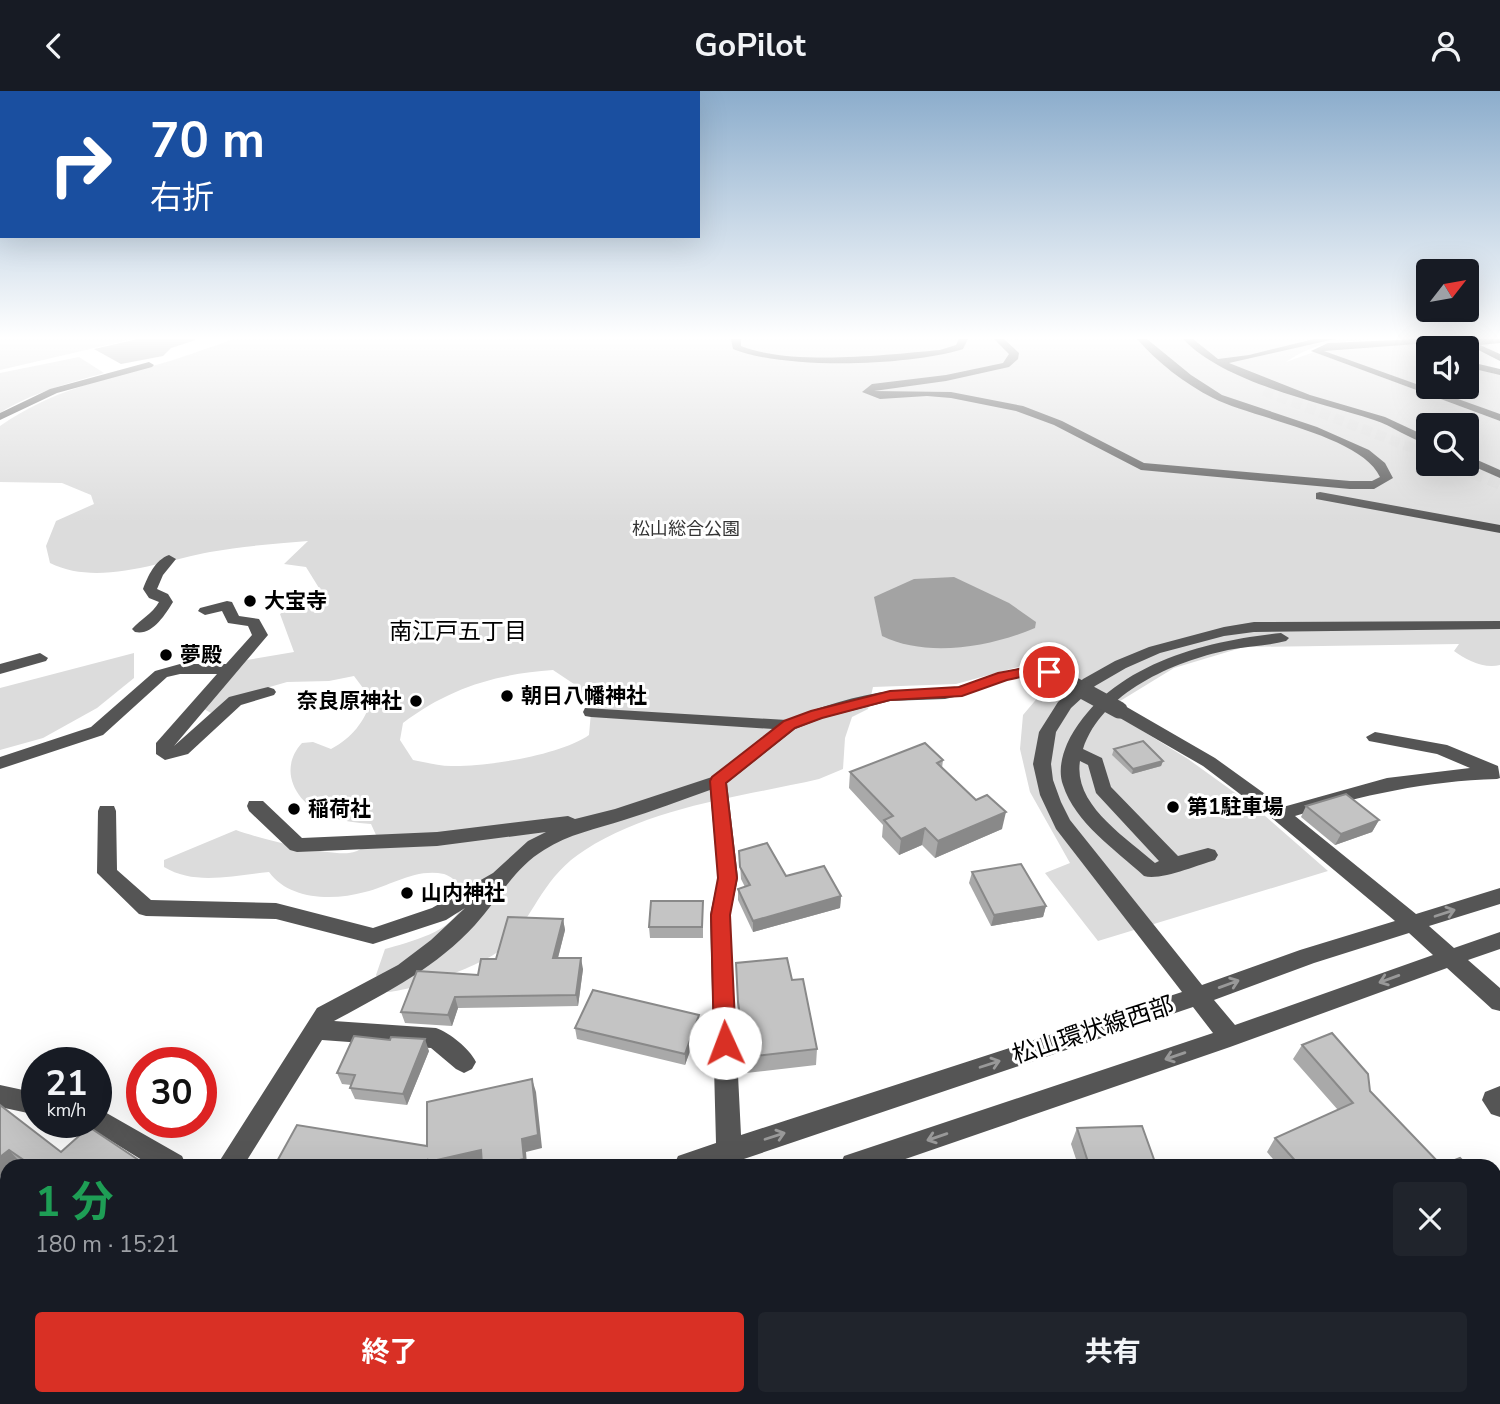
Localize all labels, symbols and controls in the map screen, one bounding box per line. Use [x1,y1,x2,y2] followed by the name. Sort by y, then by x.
[694,24,806,67] text: GoPilot
[35,27,73,65] icon: back
[1427,27,1465,65] icon: person
[150,107,265,174] text: 70 m
[35,119,126,210] icon: right
[150,176,214,219] text: 右折
[1416,259,1479,322] north arrow
[1416,259,1479,476] map controls
[1416,336,1479,399] button: sound
[1416,413,1479,476] button: search
[632,517,740,541] park label: 松山総合公園
[264,587,327,615] place label: 大宝寺
[242,593,258,609] marker: 大宝寺
[389,616,527,647] district label: 南江戸五丁目
[180,641,222,669] place label: 夢殿
[1019,642,1079,702] pin
[158,647,174,663] marker: 夢殿
[1030,653,1068,691] icon: arrive
[521,682,647,710] place label: 朝日八幡神社
[297,687,402,715] place label: 奈良原神社
[499,688,515,704] marker: 朝日八幡神社
[408,693,424,709] marker: 奈良原神社
[1187,793,1284,821] place label: 第1駐車場
[308,795,371,823] place label: 稲荷社
[1165,799,1181,815] marker: 第1駐車場
[286,801,302,817] marker: 稲荷社
[421,879,505,907] place label: 山内神社
[399,885,415,901] marker: 山内神社
[1434,906,1456,919] one-way arrow
[1379,974,1401,986] one-way arrow
[1218,977,1240,989] one-way arrow
[1008,989,1178,1071] street label: 松山環状線西部
[688,1006,762,1080] position arrow
[126,1047,217,1138] speed limit sign: 30
[1165,1051,1187,1063] one-way arrow
[979,1057,1001,1070] one-way arrow
[45,1060,88,1107] text: 21
[47,1098,86,1122] text: km/h
[763,1129,785,1141] one-way arrow
[926,1132,948,1144] one-way arrow
[35,1174,114,1231] text: 1 分
[1393,1182,1467,1256] button: close
[35,1229,180,1260] text: 180 m · 15:21
[35,1312,744,1392] button: 終了
[758,1312,1467,1392] button: 共有

